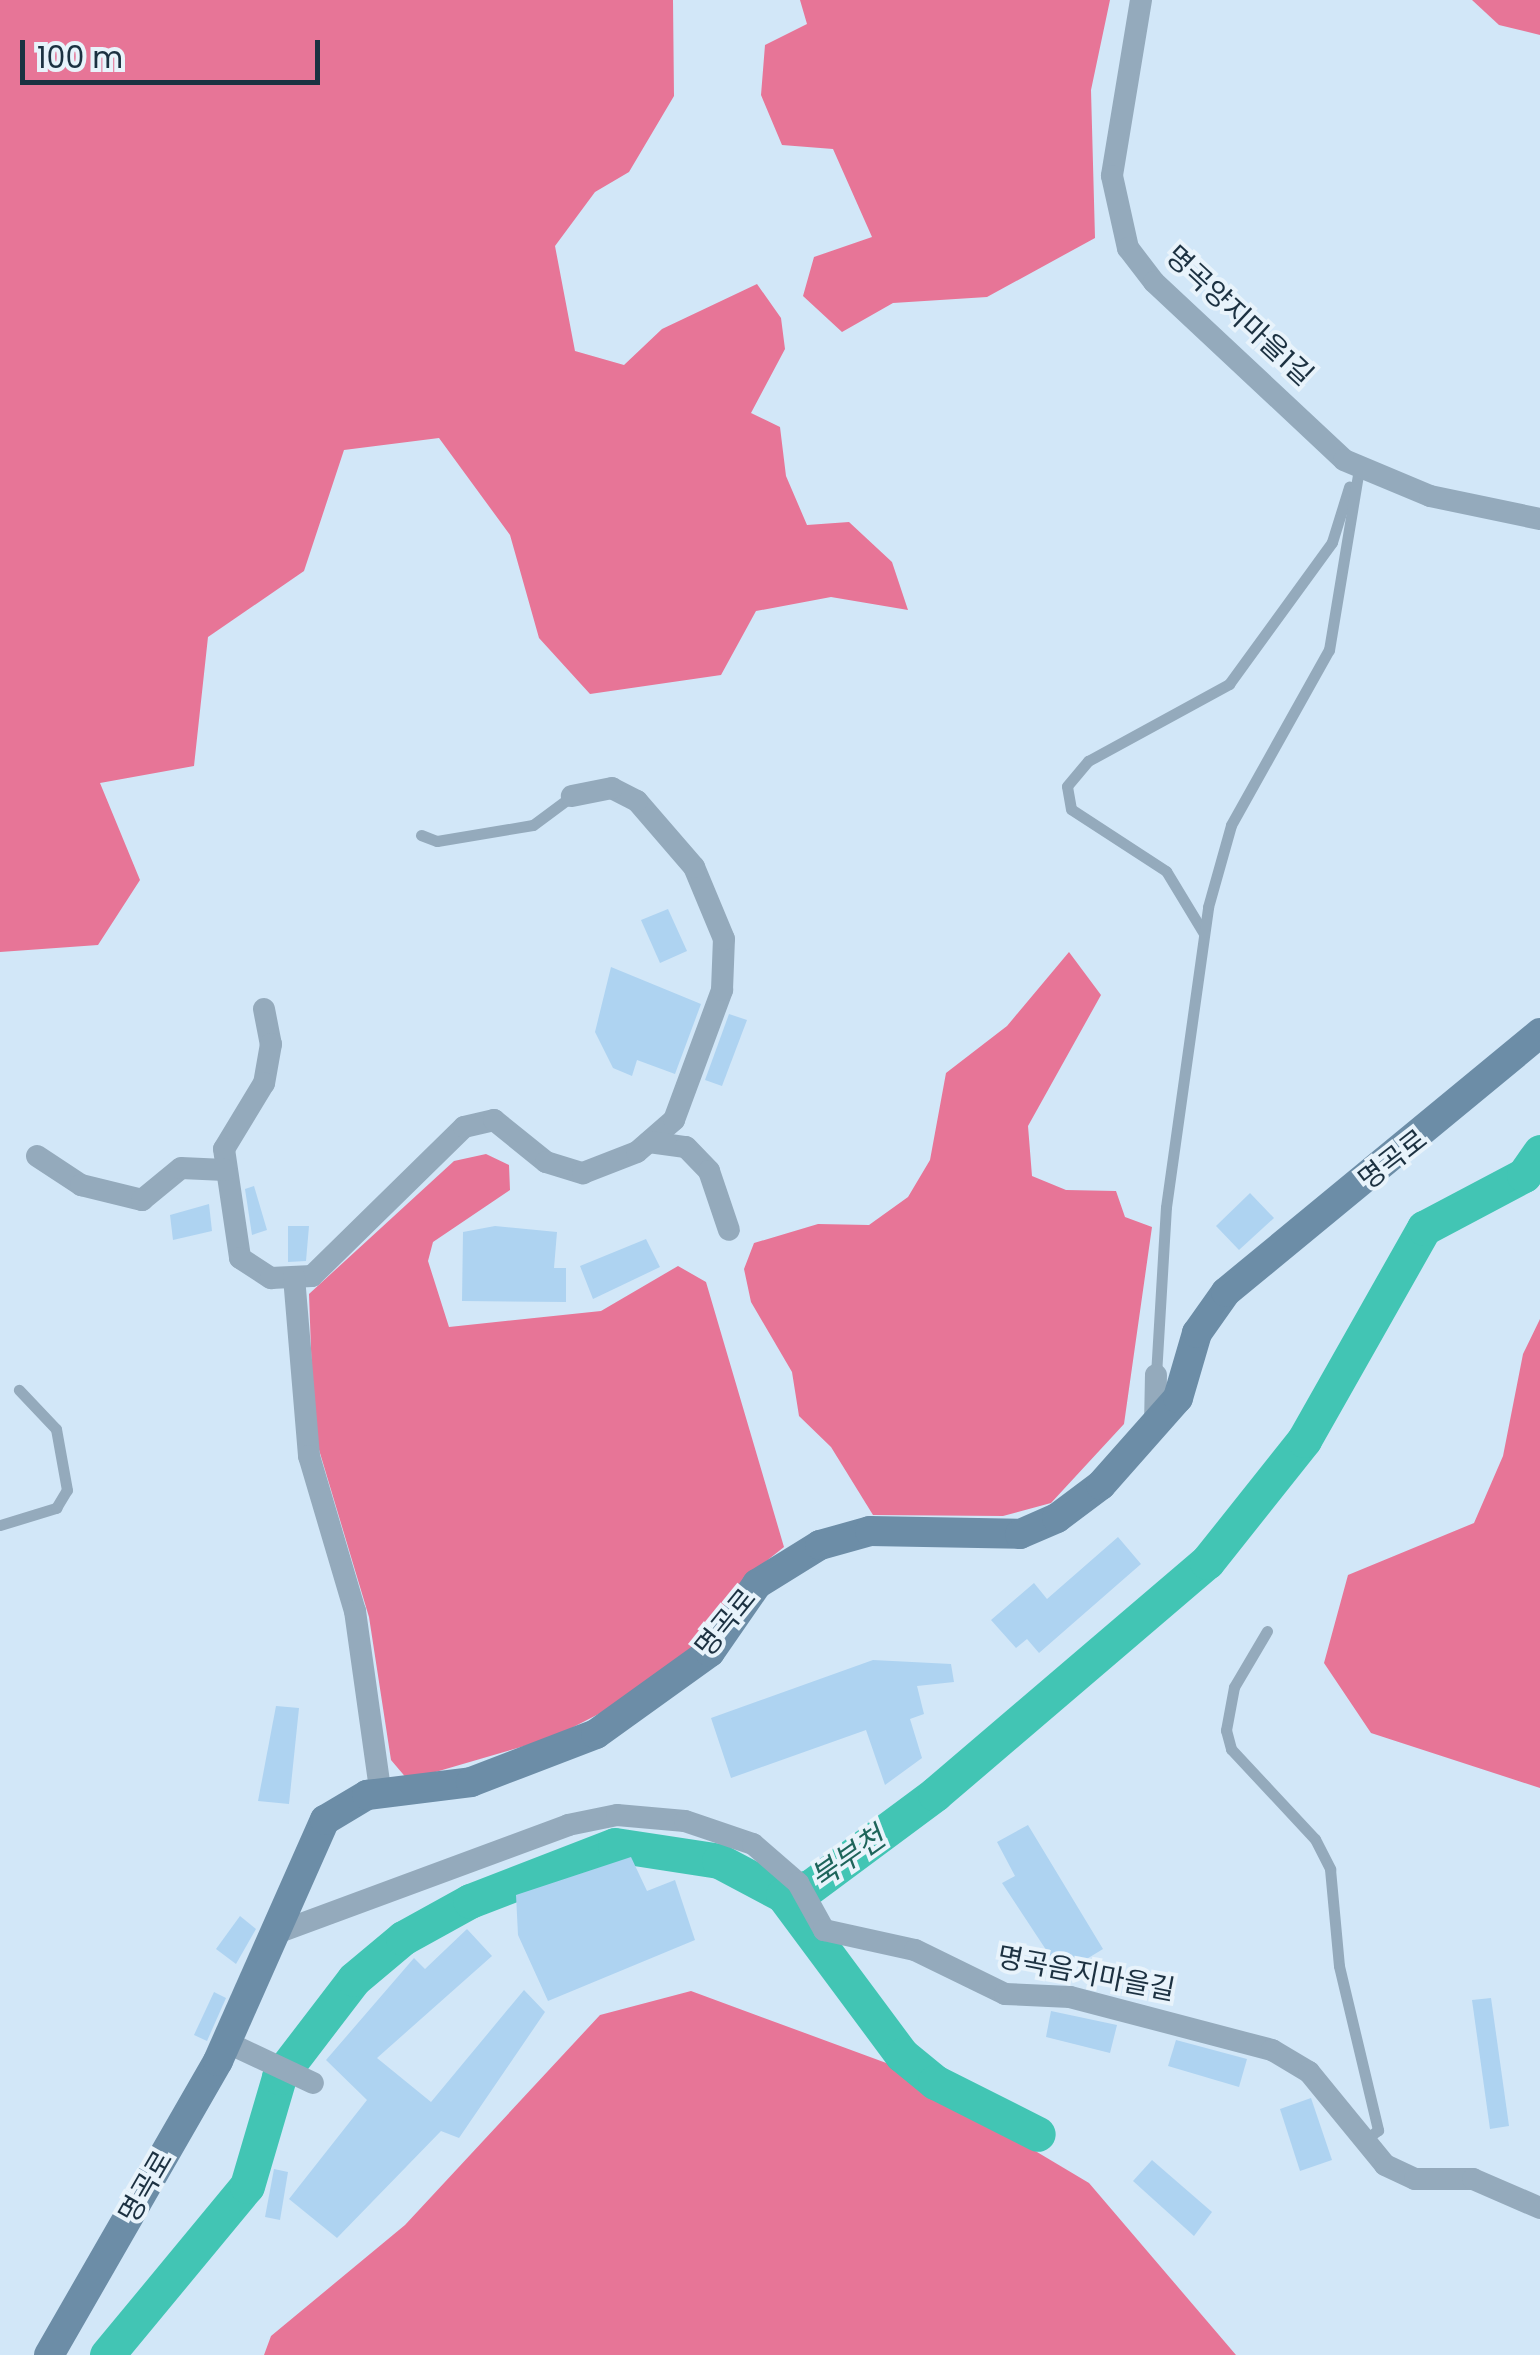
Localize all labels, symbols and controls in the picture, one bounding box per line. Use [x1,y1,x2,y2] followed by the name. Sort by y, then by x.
[25,20,325,82] scale bar
[37,36,123,79] text: 100 m
[1158,239,1320,393] street label: 명곡양지마을1길
[1352,1123,1434,1197] street label: 명곡로
[689,1582,763,1664] street label: 명곡로
[804,1820,892,1896] water label: 북부천
[994,1940,1178,2008] street label: 명곡음지마을길
[112,2145,180,2229] street label: 명곡로

